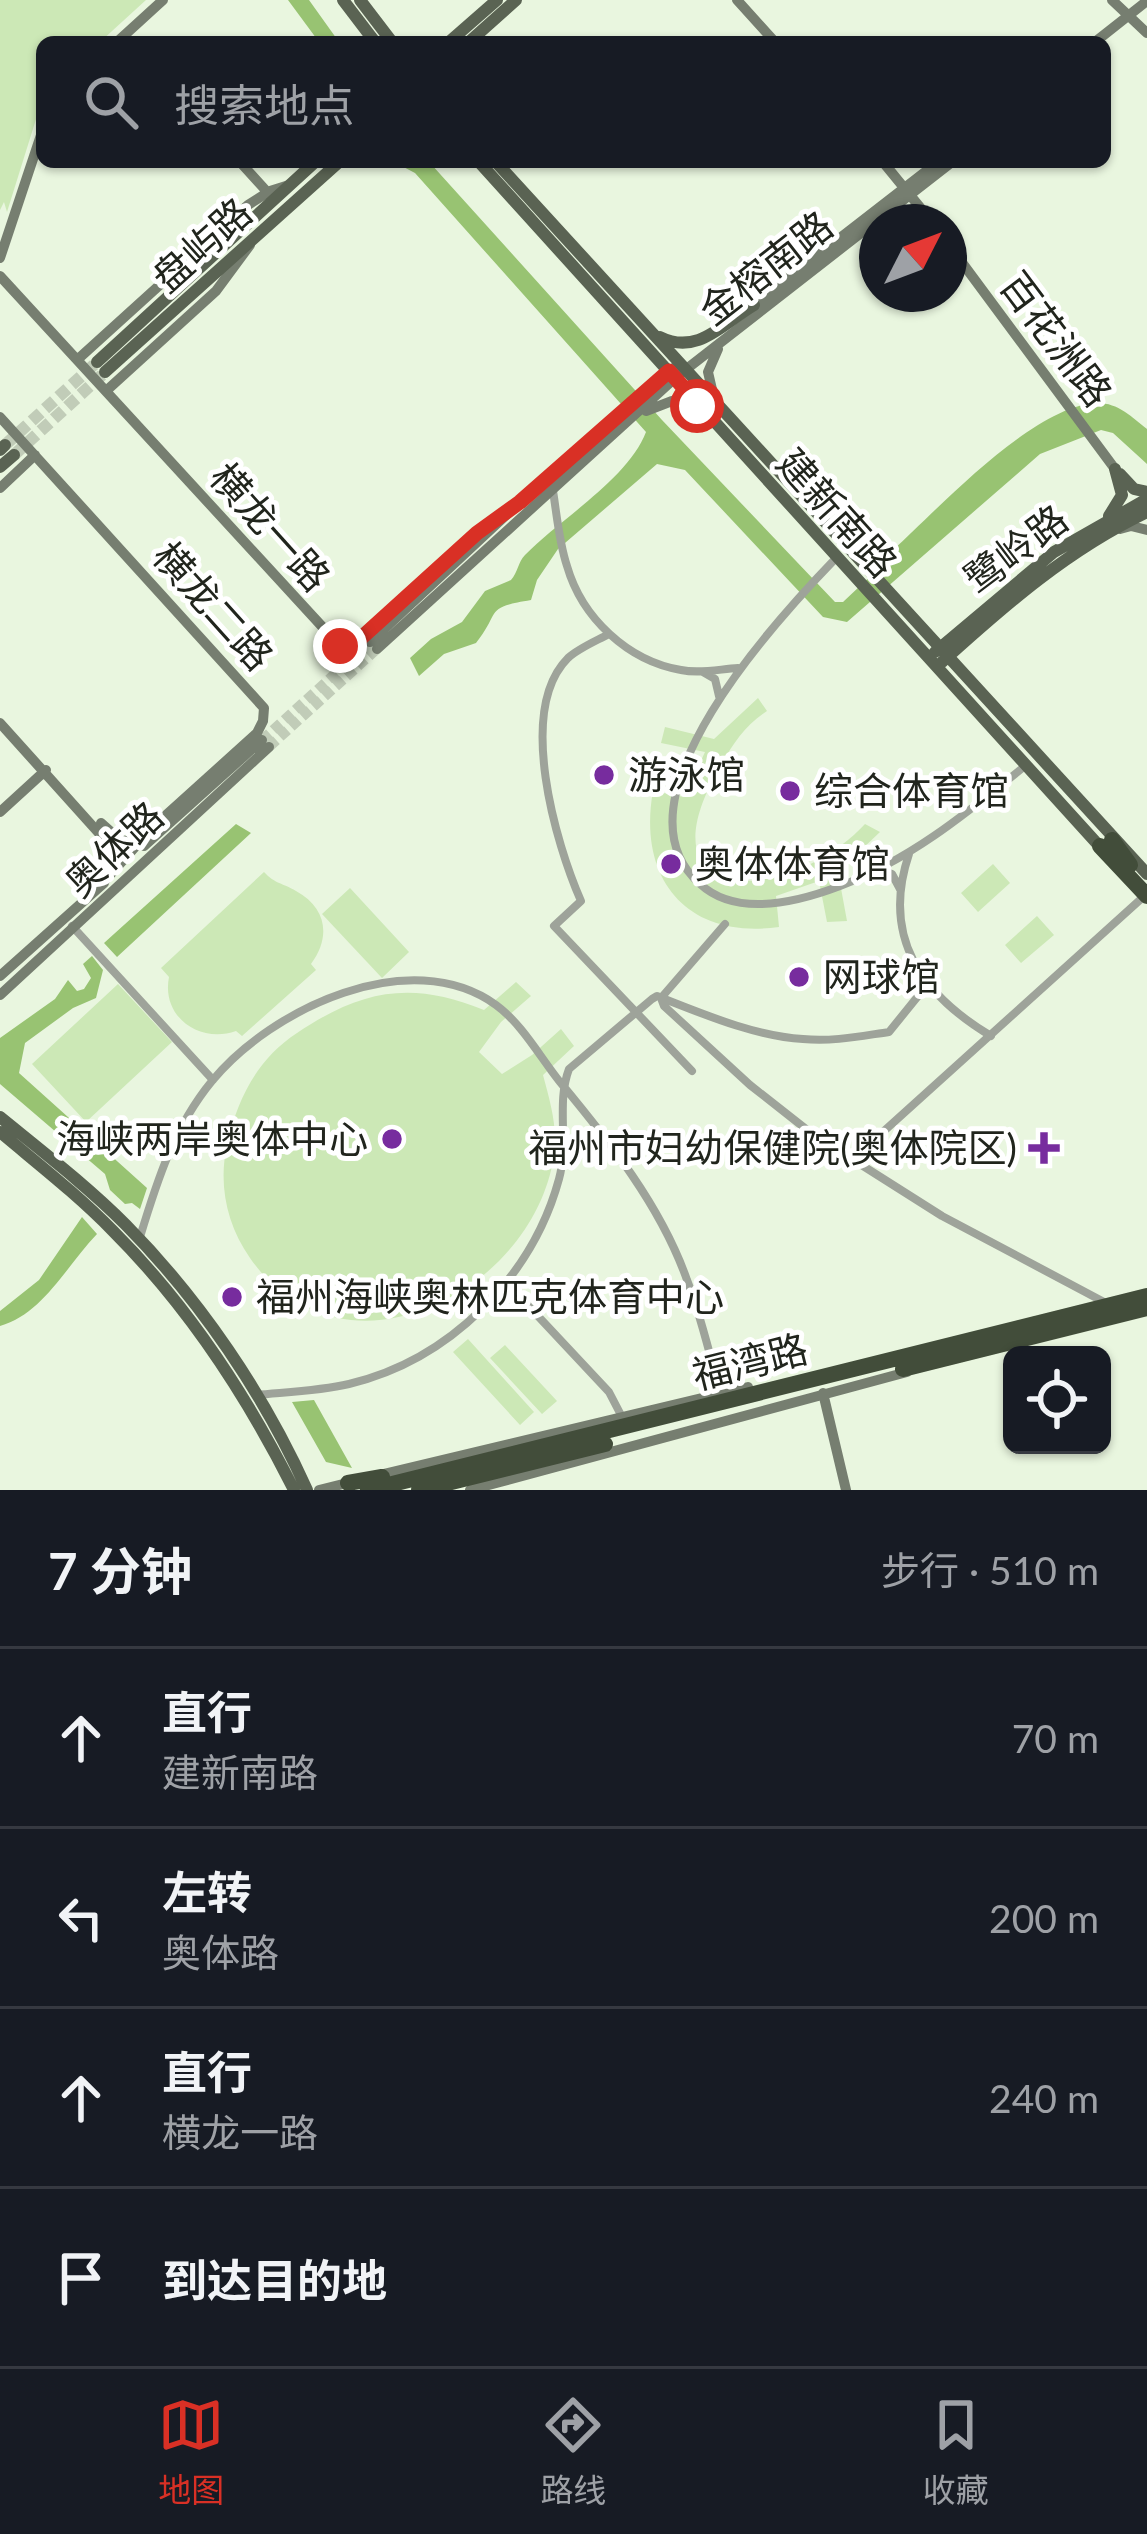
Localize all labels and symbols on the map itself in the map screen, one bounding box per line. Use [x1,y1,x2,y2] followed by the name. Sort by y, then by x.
[142,188,260,300] street label: 盘屿路
[690,201,841,333] street label: 金榕南路
[859,204,967,312] north arrow
[991,262,1122,415] street label: 百花洲路
[670,379,724,433] route start
[768,439,907,586] street label: 建新南路
[201,453,340,600] street label: 横龙一路
[955,495,1076,602] street label: 鹭岭路
[144,532,283,679] street label: 横龙二路
[313,619,367,673] route end
[628,751,745,797] place label: 游泳馆
[591,762,617,788] marker: 游泳馆
[814,767,1009,813] place label: 综合体育馆
[777,778,803,804] marker: 综合体育馆
[55,792,172,905] street label: 奥体路
[695,840,890,886] place label: 奥体体育馆
[658,851,684,877] marker: 奥体体育馆
[823,953,940,999] place label: 网球馆
[786,964,812,990] marker: 网球馆
[56,1115,368,1161] place label: 海峡两岸奥体中心
[528,1124,1017,1170] place label: 福州市妇幼保健院(奥体院区)
[379,1126,405,1152] marker: 海峡两岸奥体中心
[1028,1132,1060,1164] marker: 福州市妇幼保健院(奥体院区)
[256,1273,724,1319] place label: 福州海峡奥林匹克体育中心
[219,1284,245,1310] marker: 福州海峡奥林匹克体育中心
[687,1325,812,1398] street label: 福湾路

